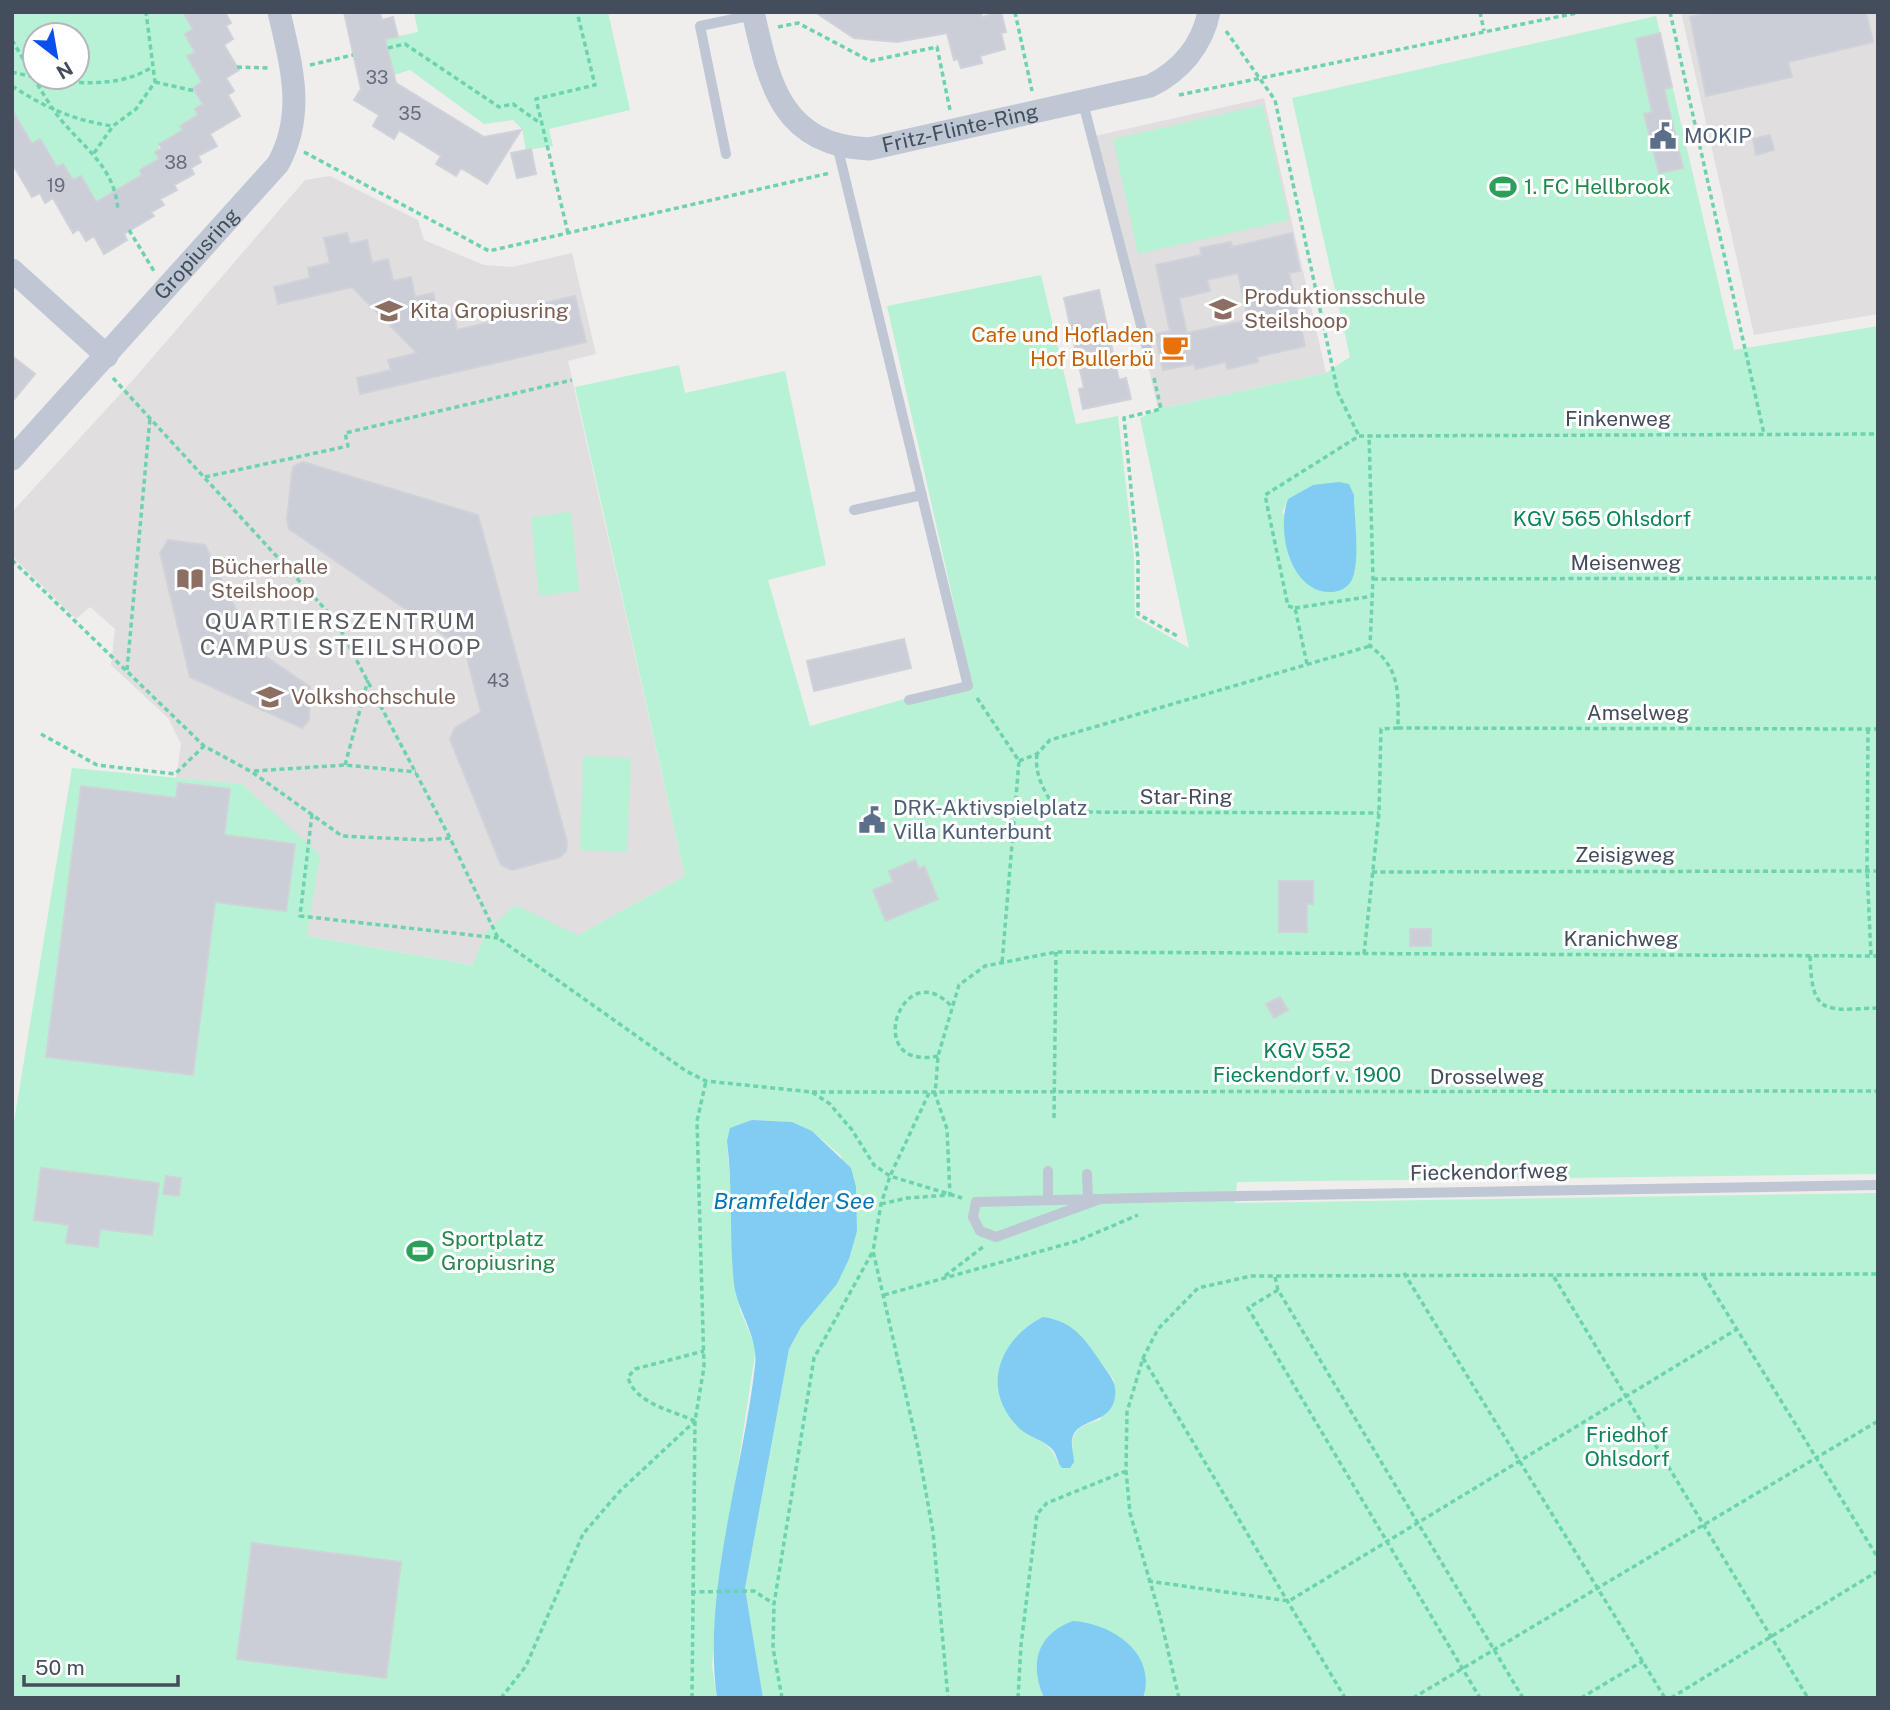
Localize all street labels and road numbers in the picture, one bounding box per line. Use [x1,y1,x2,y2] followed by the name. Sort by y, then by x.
[879,98,1041,158] street label: Fritz-Flinte-Ring
[149,203,244,305] street label: Gropiusring
[1565,406,1671,431] street label: Finkenweg
[1571,550,1681,575] street label: Meisenweg
[1587,700,1689,725] street label: Amselweg
[1139,784,1233,809] street label: Star-Ring
[1575,842,1675,867] street label: Zeisigweg
[1563,926,1679,951] street label: Kranichweg
[1430,1064,1544,1089] street label: Drosselweg
[1410,1158,1568,1185] street label: Fieckendorfweg

